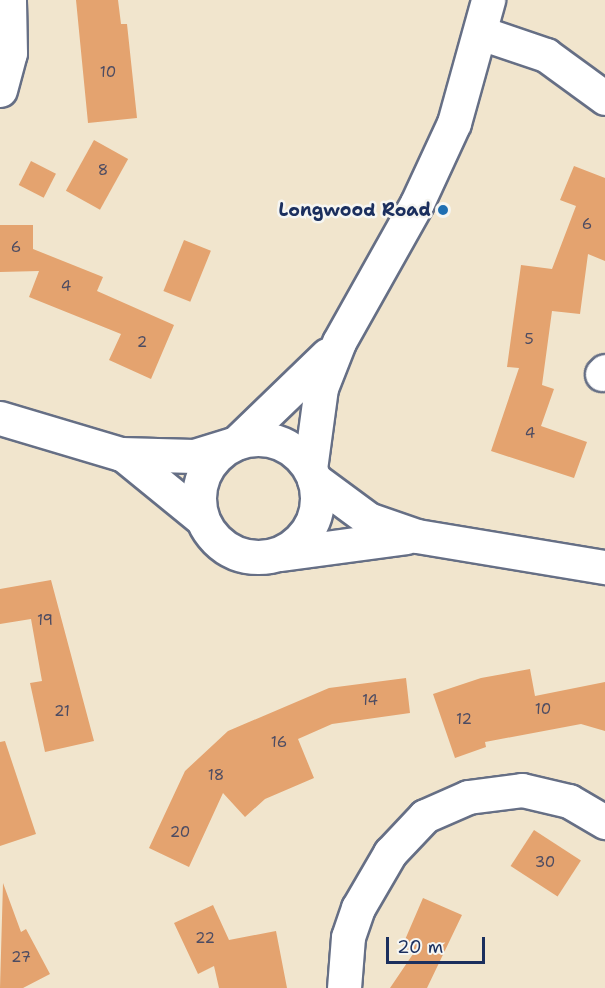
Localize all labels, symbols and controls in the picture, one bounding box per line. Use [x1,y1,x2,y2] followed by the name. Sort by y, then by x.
[100,64,116,82] house number: 10
[98,162,108,180] house number: 8
[279,199,431,221] place label: Longwood Road
[436,203,450,217] marker: Longwood Road
[582,216,592,234] house number: 6
[11,239,21,257] house number: 6
[61,278,71,296] house number: 4
[524,331,534,349] house number: 5
[137,334,147,352] house number: 2
[525,425,535,443] house number: 4
[37,612,53,630] house number: 19
[362,692,378,710] house number: 14
[535,701,551,719] house number: 10
[54,703,70,721] house number: 21
[456,711,472,729] house number: 12
[271,734,287,752] house number: 16
[208,767,224,785] house number: 18
[170,824,190,842] house number: 20
[535,854,555,872] house number: 30
[389,925,488,963] scale bar
[195,930,215,948] house number: 22
[397,935,443,959] text: 20 m
[11,949,31,967] house number: 27

